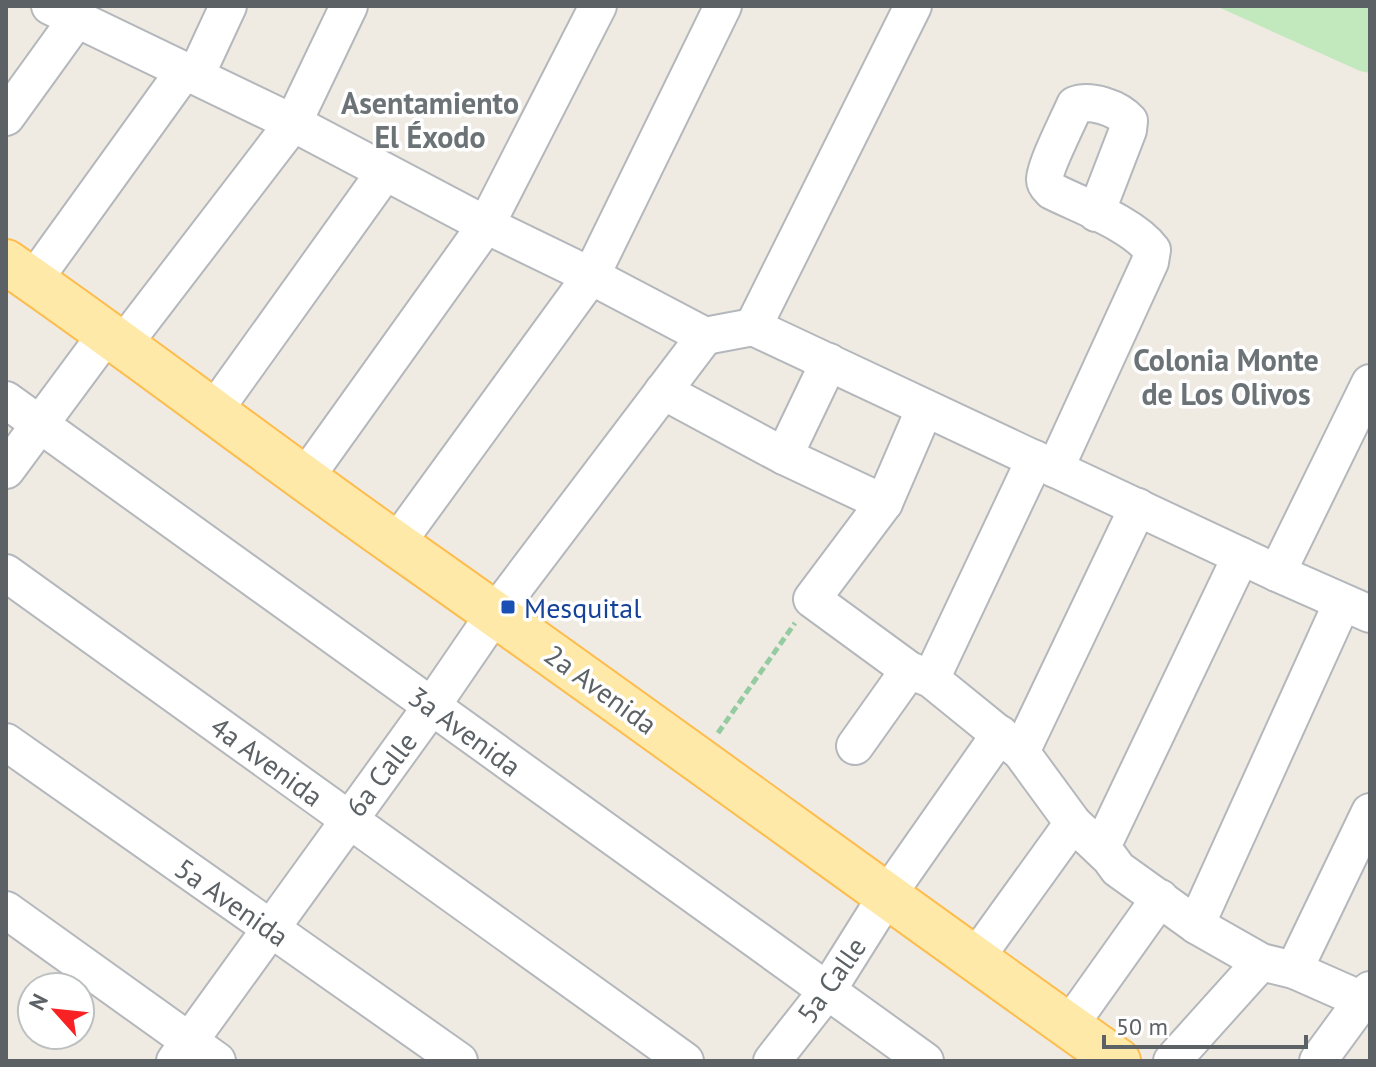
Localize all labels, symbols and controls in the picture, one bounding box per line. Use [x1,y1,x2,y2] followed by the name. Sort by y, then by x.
[341,83,519,156] district label: Asentamiento El Éxodo
[1133,340,1319,413] district label: Colonia Monte de Los Olivos
[524,589,641,626] place label: Mesquital
[499,598,517,616] marker: Mesquital
[537,636,665,742] street label: 2a Avenida
[401,678,529,784] street label: 3a Avenida
[203,708,331,814] street label: 4a Avenida
[337,724,425,824] street label: 6a Calle
[168,849,296,955] street label: 5a Avenida
[788,930,874,1030] street label: 5a Calle
[16,971,96,1051] north arrow
[22,989,54,1015] text: N
[1104,999,1306,1049] scale bar
[1116,1011,1168,1042] text: 50 m

